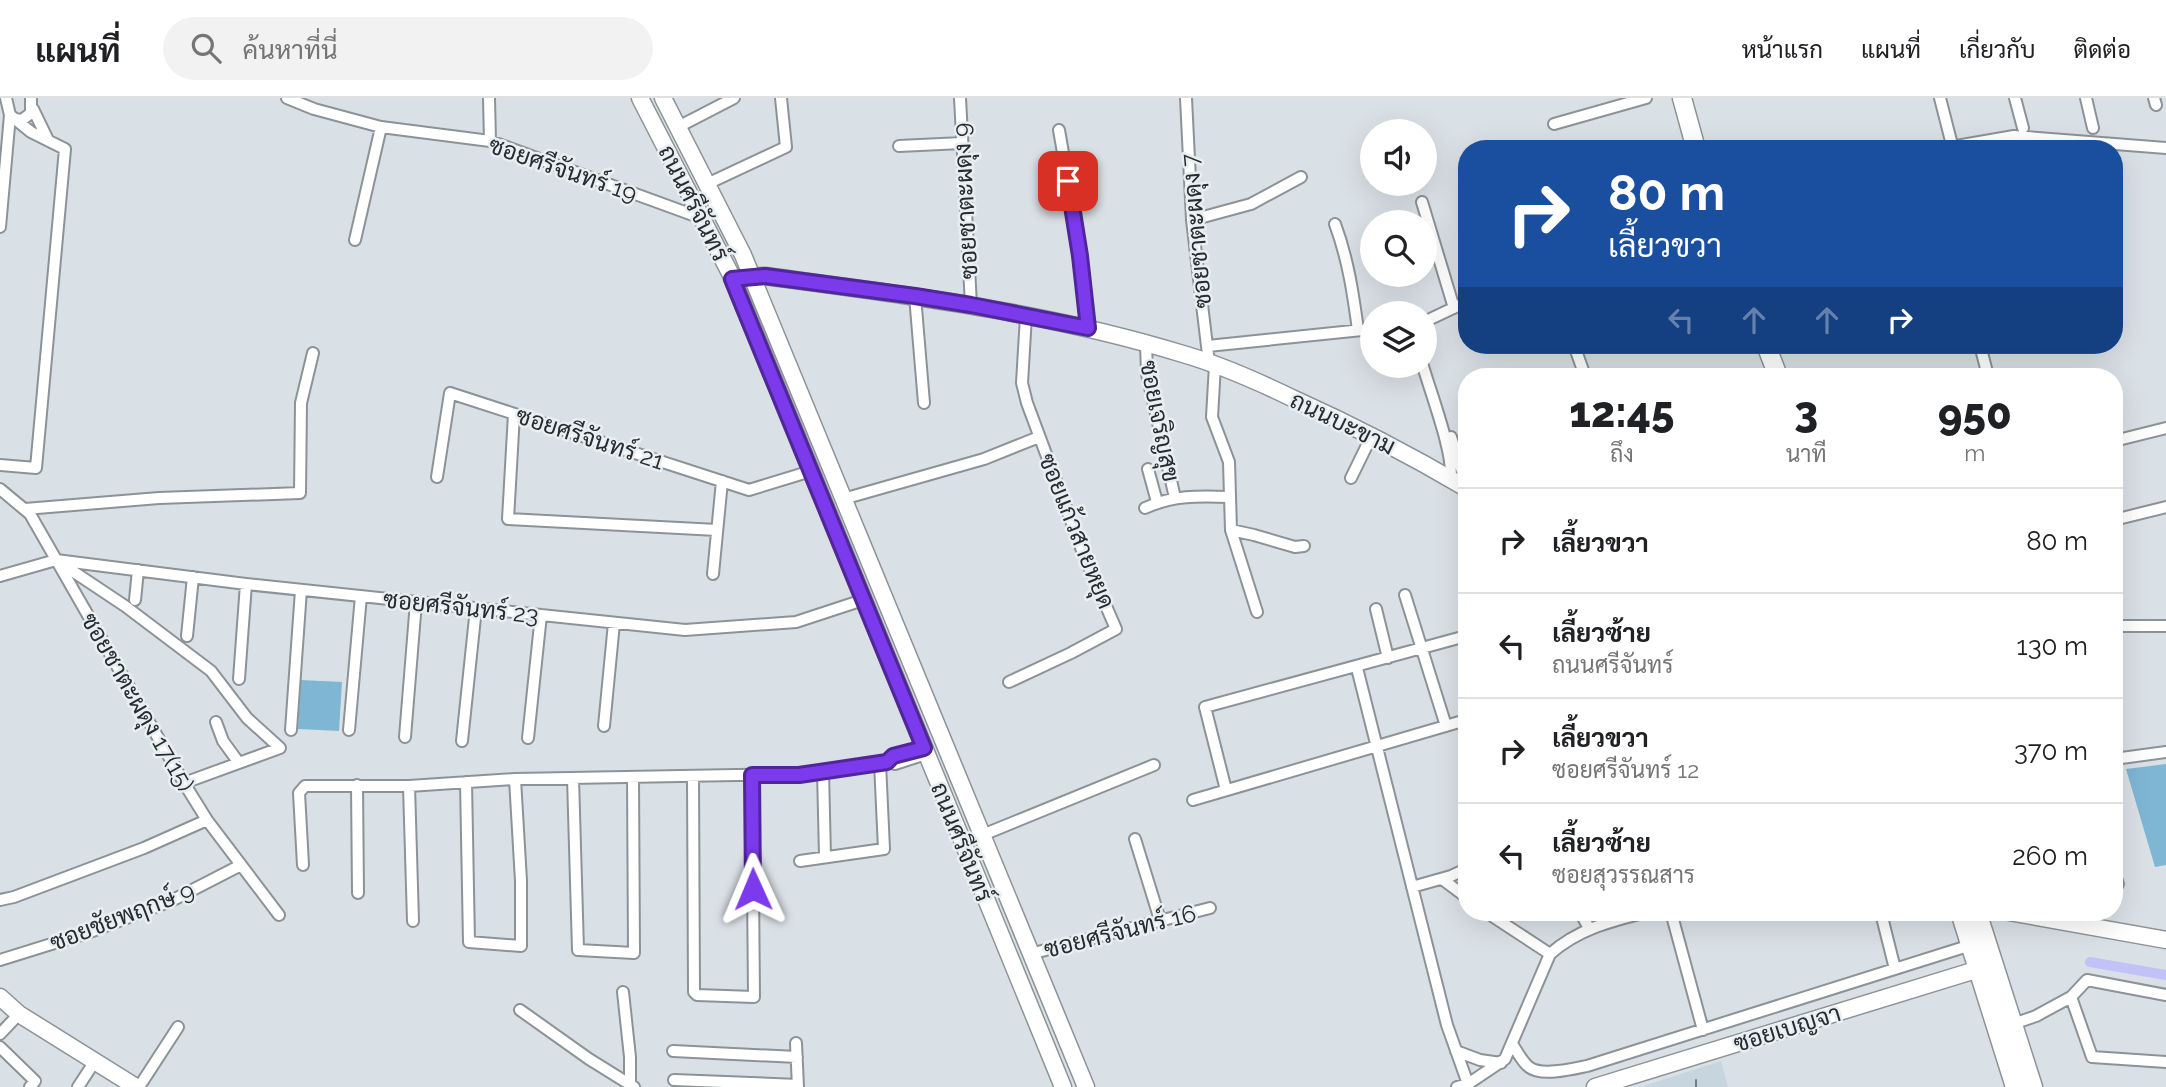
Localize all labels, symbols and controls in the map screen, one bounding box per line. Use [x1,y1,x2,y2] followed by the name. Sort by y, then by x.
[163,17,653,80] search box
[187,29,225,67] icon: search
[35,31,121,70] text: แผนที่
[243,35,338,65] text: ค้นหาที่นี่
[1742,35,1823,64] text: หน้าแรก
[1861,35,1921,64] text: แผนที่
[1959,35,2036,64] text: เกี่ยวกับ
[2074,35,2131,64] text: ติดต่อ
[1360,119,1437,378] map controls
[1360,119,1437,196] button: sound
[946,122,986,280] street label: ซอยชาตะผดุง 9
[485,129,641,208] street label: ซอยศรีจันทร์ 19
[652,140,737,266] street label: ถนนศรีจันทร์
[1038,151,1098,211] pin
[1175,152,1219,310] street label: ซอยชาตะผดุง 7
[1049,162,1087,200] icon: arrive
[1608,164,1725,221] text: 80 m
[1493,168,1584,259] icon: right
[1360,210,1437,287] button: search
[1608,227,1722,264] text: เลี้ยวขวา
[1360,301,1437,378] button: layers
[1662,301,1700,339] icon: left
[1735,301,1773,339] icon: ahead
[1808,301,1846,339] icon: ahead
[1881,301,1919,339] icon: right
[1132,358,1186,485] street label: ซอยเจริญสุข
[1286,385,1400,461] street label: ถนนบะขาม
[1569,388,1675,437] text: 12:45
[1794,388,1818,437] text: 3
[1938,390,2012,439] text: 950
[512,400,668,476] street label: ซอยศรีจันทร์ 21
[1964,439,1985,466] text: m
[1610,440,1634,467] text: ถึง
[1786,440,1827,467] text: นาที
[1031,449,1121,614] street label: ซอยแก้วสายหยุด
[1493,522,1531,560] icon: right
[2026,526,2088,556] text: 80 m
[1552,528,1649,558] text: เลี้ยวขวา
[382,583,540,630] street label: ซอยศรีจันทร์ 23
[73,607,201,798] street label: ซอยชาตะผดุง 17(15)
[1552,618,1651,648] text: เลี้ยวซ้าย
[1493,627,1531,665] icon: left
[2017,631,2088,661] text: 130 m
[1552,651,1673,678] text: ถนนศรีจันทร์
[1552,723,1649,753] text: เลี้ยวขวา
[1493,732,1531,770] icon: right
[2014,736,2088,766] text: 370 m
[1552,756,1699,783] text: ซอยศรีจันทร์ 12
[925,777,1000,906] street label: ถนนศรีจันทร์
[1552,828,1651,858] text: เลี้ยวซ้าย
[1493,837,1531,875] icon: left
[2012,841,2088,871] text: 260 m
[716,852,790,926] position arrow
[1552,861,1695,888] text: ซอยสุวรรณสาร
[45,874,198,957] street label: ซอยชัยพฤกษ์ 9
[1041,897,1199,964] street label: ซอยศรีจันทร์ 16
[1730,998,1844,1058] street label: ซอยเบญจา

